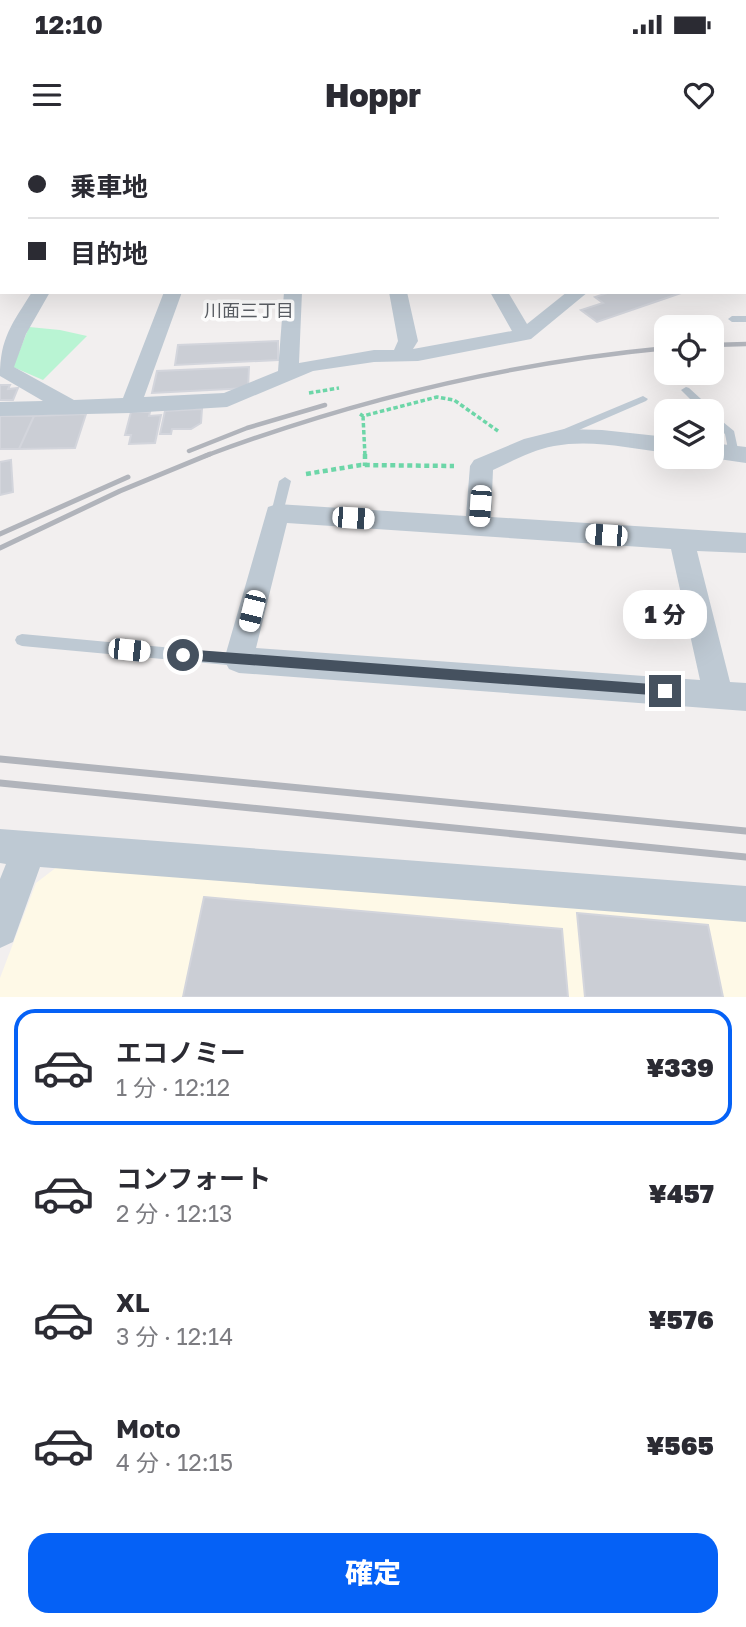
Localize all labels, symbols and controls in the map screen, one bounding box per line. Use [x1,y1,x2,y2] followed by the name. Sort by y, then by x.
[35,9,103,40] text: 12:10
[28,76,66,114] icon: menu
[325,76,421,114] text: Hoppr
[680,76,718,114] icon: heart
[70,171,148,202] text: 乗車地
[70,238,148,269] text: 目的地
[204,299,294,321] district label: 川面三丁目
[654,315,724,469] map controls
[654,315,724,385] button: locate
[654,399,724,469] button: layers
[469,484,492,528] car
[332,506,375,530] car
[585,523,628,547] car
[237,588,268,634] car
[623,589,707,638] callout: 1 分
[645,600,685,628] text: 1 分
[108,637,151,663] car
[167,639,199,671] route start
[649,675,681,707] route end
[32,1036,95,1099] icon: car
[116,1037,246,1068] text: エコノミー
[646,1052,714,1083] text: ¥339
[116,1073,230,1101] text: 1 分 · 12:12
[32,1162,95,1225] icon: car
[116,1163,271,1194] text: コンフォート
[649,1178,714,1209] text: ¥457
[116,1199,233,1227] text: 2 分 · 12:13
[116,1287,150,1318] text: XL
[32,1288,95,1351] icon: car
[648,1304,714,1335] text: ¥576
[116,1322,233,1350] text: 3 分 · 12:14
[116,1413,181,1444] text: Moto
[32,1414,95,1477] icon: car
[646,1430,714,1461] text: ¥565
[116,1448,233,1476] text: 4 分 · 12:15
[28,1533,718,1613] button: 確定

